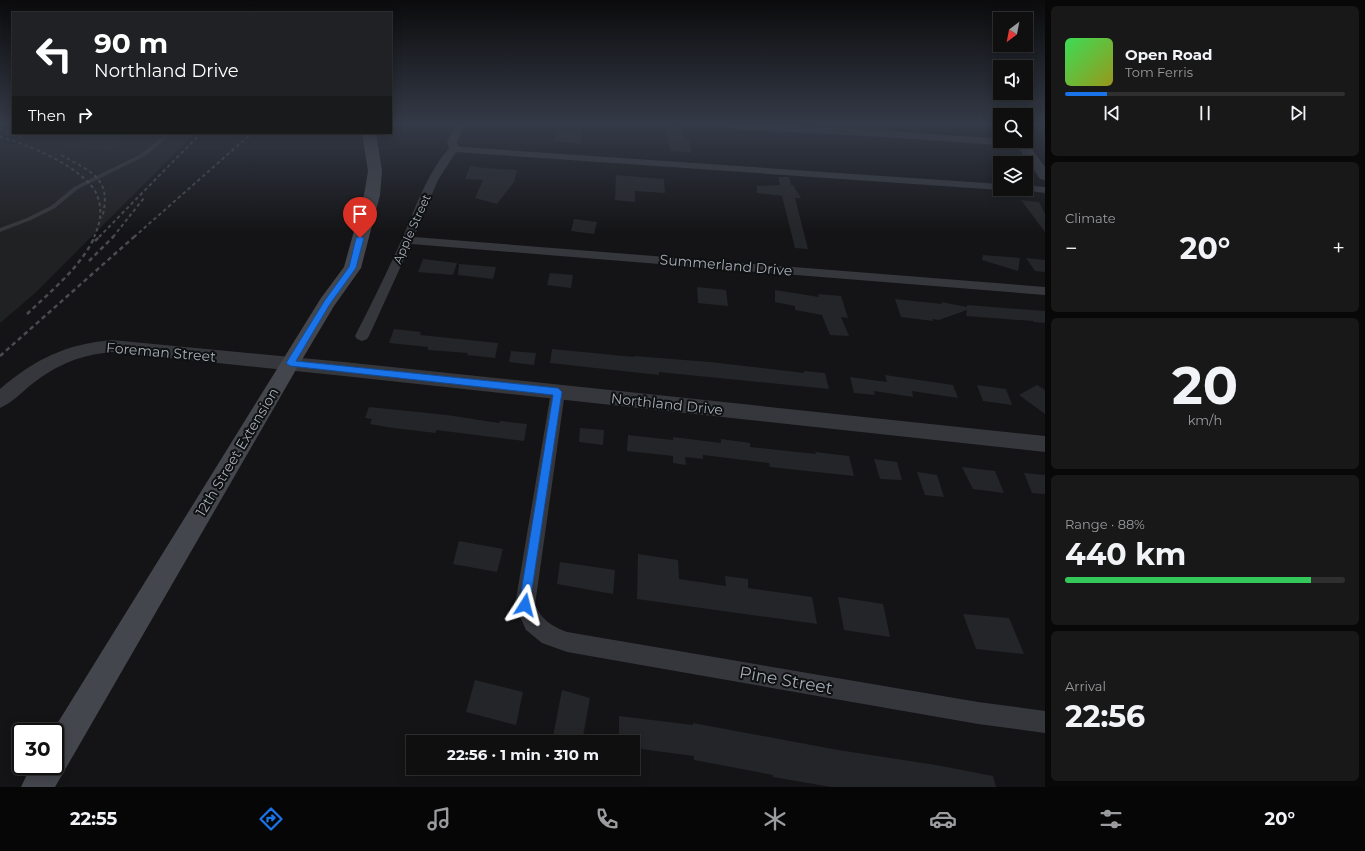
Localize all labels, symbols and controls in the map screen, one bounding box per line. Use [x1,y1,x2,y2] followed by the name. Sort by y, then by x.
[993,12,1033,52] north arrow
[993,12,1033,196] map controls
[94,26,168,60] text: 90 m
[28,28,80,80] icon: left
[1125,45,1213,64] text: Open Road
[94,60,239,82] text: Northland Drive
[993,60,1033,100] button: sound
[1125,64,1193,80] text: Tom Ferris
[1101,102,1123,124] icon: previous
[1194,102,1216,124] icon: pause
[1287,102,1309,124] icon: next
[74,104,96,126] icon: right
[28,106,66,125] text: Then
[993,108,1033,148] button: search
[993,156,1033,196] button: layers
[389,191,434,266] street label: Apple Street
[343,197,377,238] pin
[349,203,371,225] icon: arrive
[1065,210,1116,226] text: Climate
[1180,230,1230,267] text: 20°
[1065,235,1078,262] text: −
[1332,235,1345,262] text: +
[659,250,793,280] street label: Summerland Drive
[105,338,217,366] street label: Foreman Street
[1172,354,1238,417] text: 20
[192,385,282,519] street label: 12th Street Extension
[610,389,724,419] street label: Northland Drive
[1188,412,1222,428] text: km/h
[1065,516,1145,532] text: Range · 88%
[1065,536,1186,573] text: 440 km
[504,584,546,626] position arrow
[738,662,834,698] street label: Pine Street
[1065,678,1106,694] text: Arrival
[1065,698,1145,735] text: 22:56
[12,723,64,775] speed limit sign: 30
[447,745,599,764] text: 22:56 · 1 min · 310 m
[257,805,285,833] icon: directions
[425,805,453,833] icon: music
[593,805,621,833] icon: phone
[761,805,789,833] icon: climate
[929,805,957,833] icon: car
[1097,805,1125,833] icon: filters
[70,808,117,830] text: 22:55
[1265,808,1295,830] text: 20°

